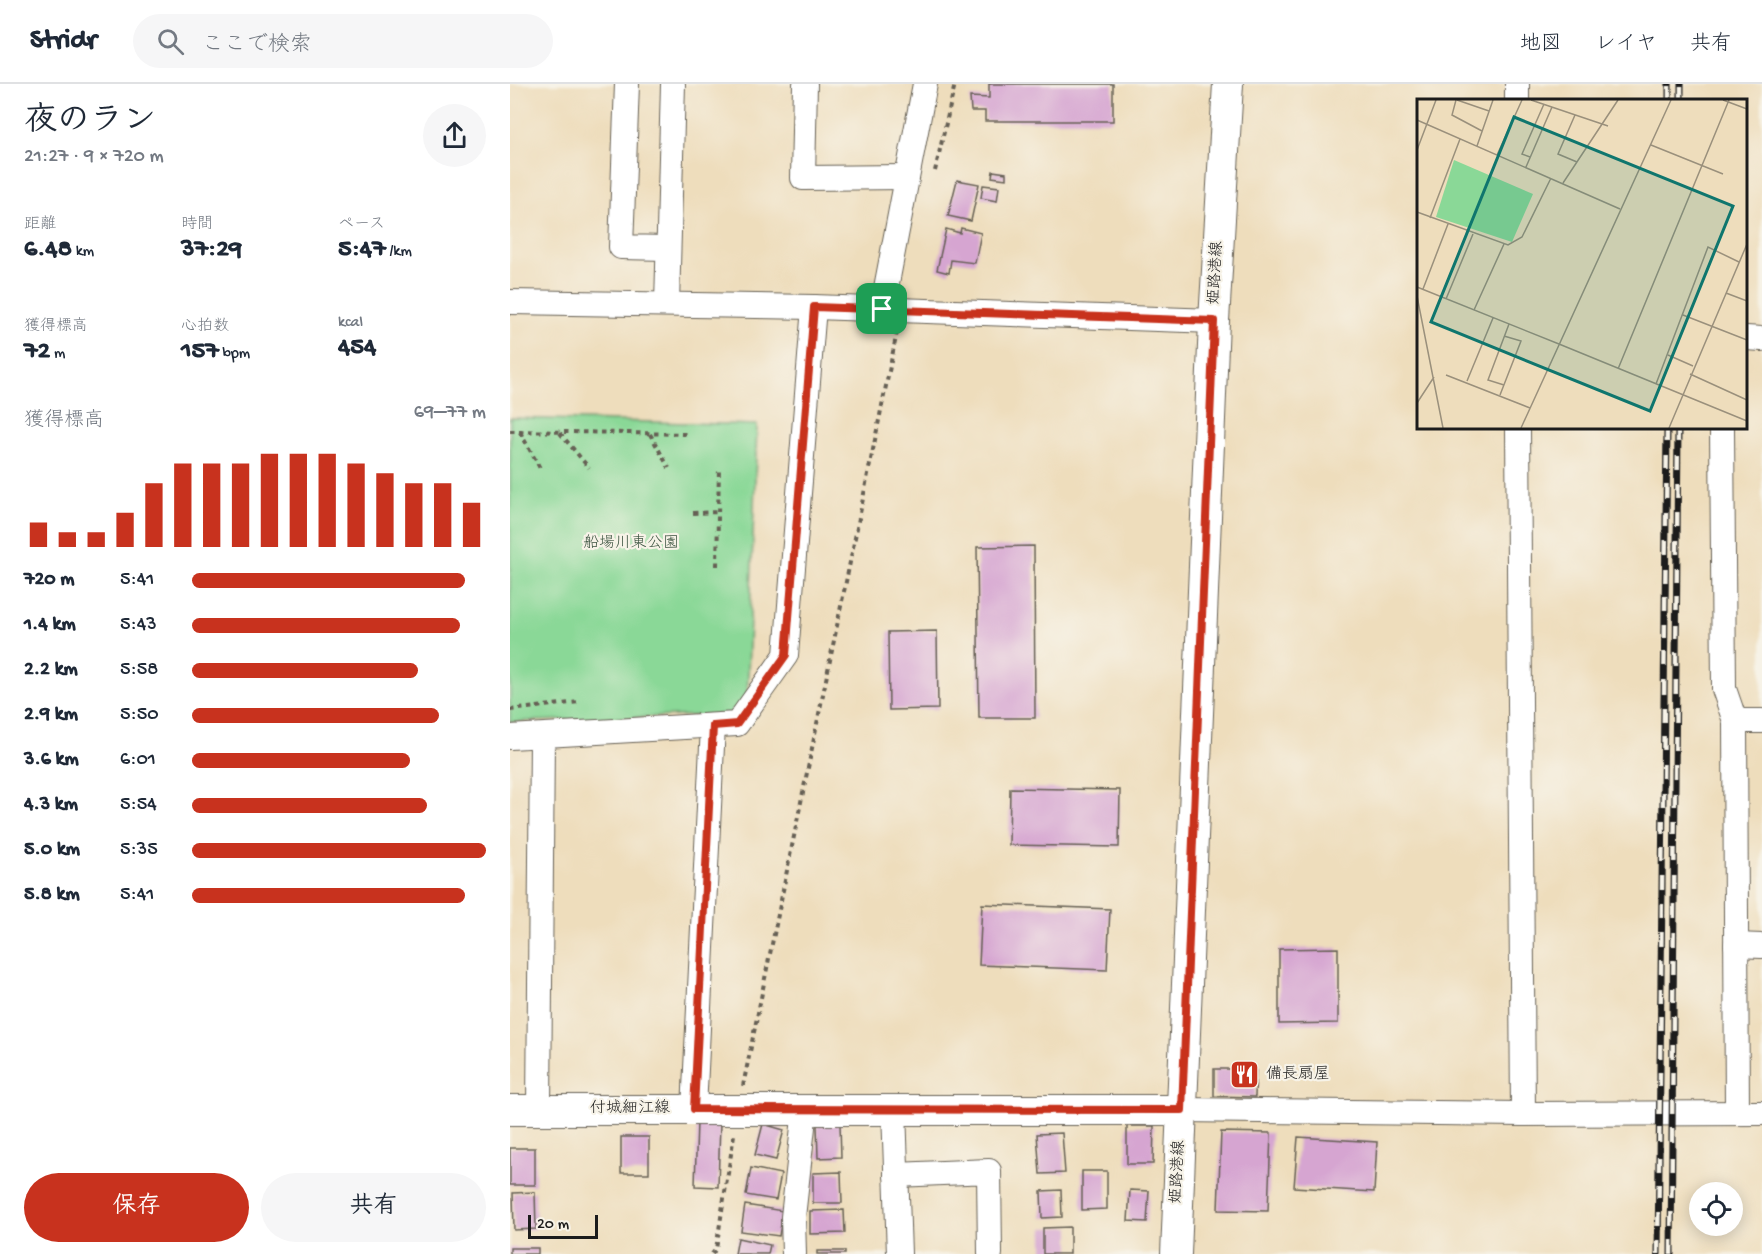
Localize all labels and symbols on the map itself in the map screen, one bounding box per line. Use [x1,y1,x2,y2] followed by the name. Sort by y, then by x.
[1417,99,1747,429] inset map
[1204,240,1228,305] street label: 姫路港線
[856,283,907,334] pin
[583,533,679,554] park label: 船場川東公園
[1229,1059,1261,1091] restaurant icon: 備長扇屋
[1266,1065,1330,1085] place label: 備長扇屋
[590,1098,670,1119] street label: 付城細江線
[1166,1139,1190,1204] street label: 姫路港線
[528,1212,598,1240] scale bar

